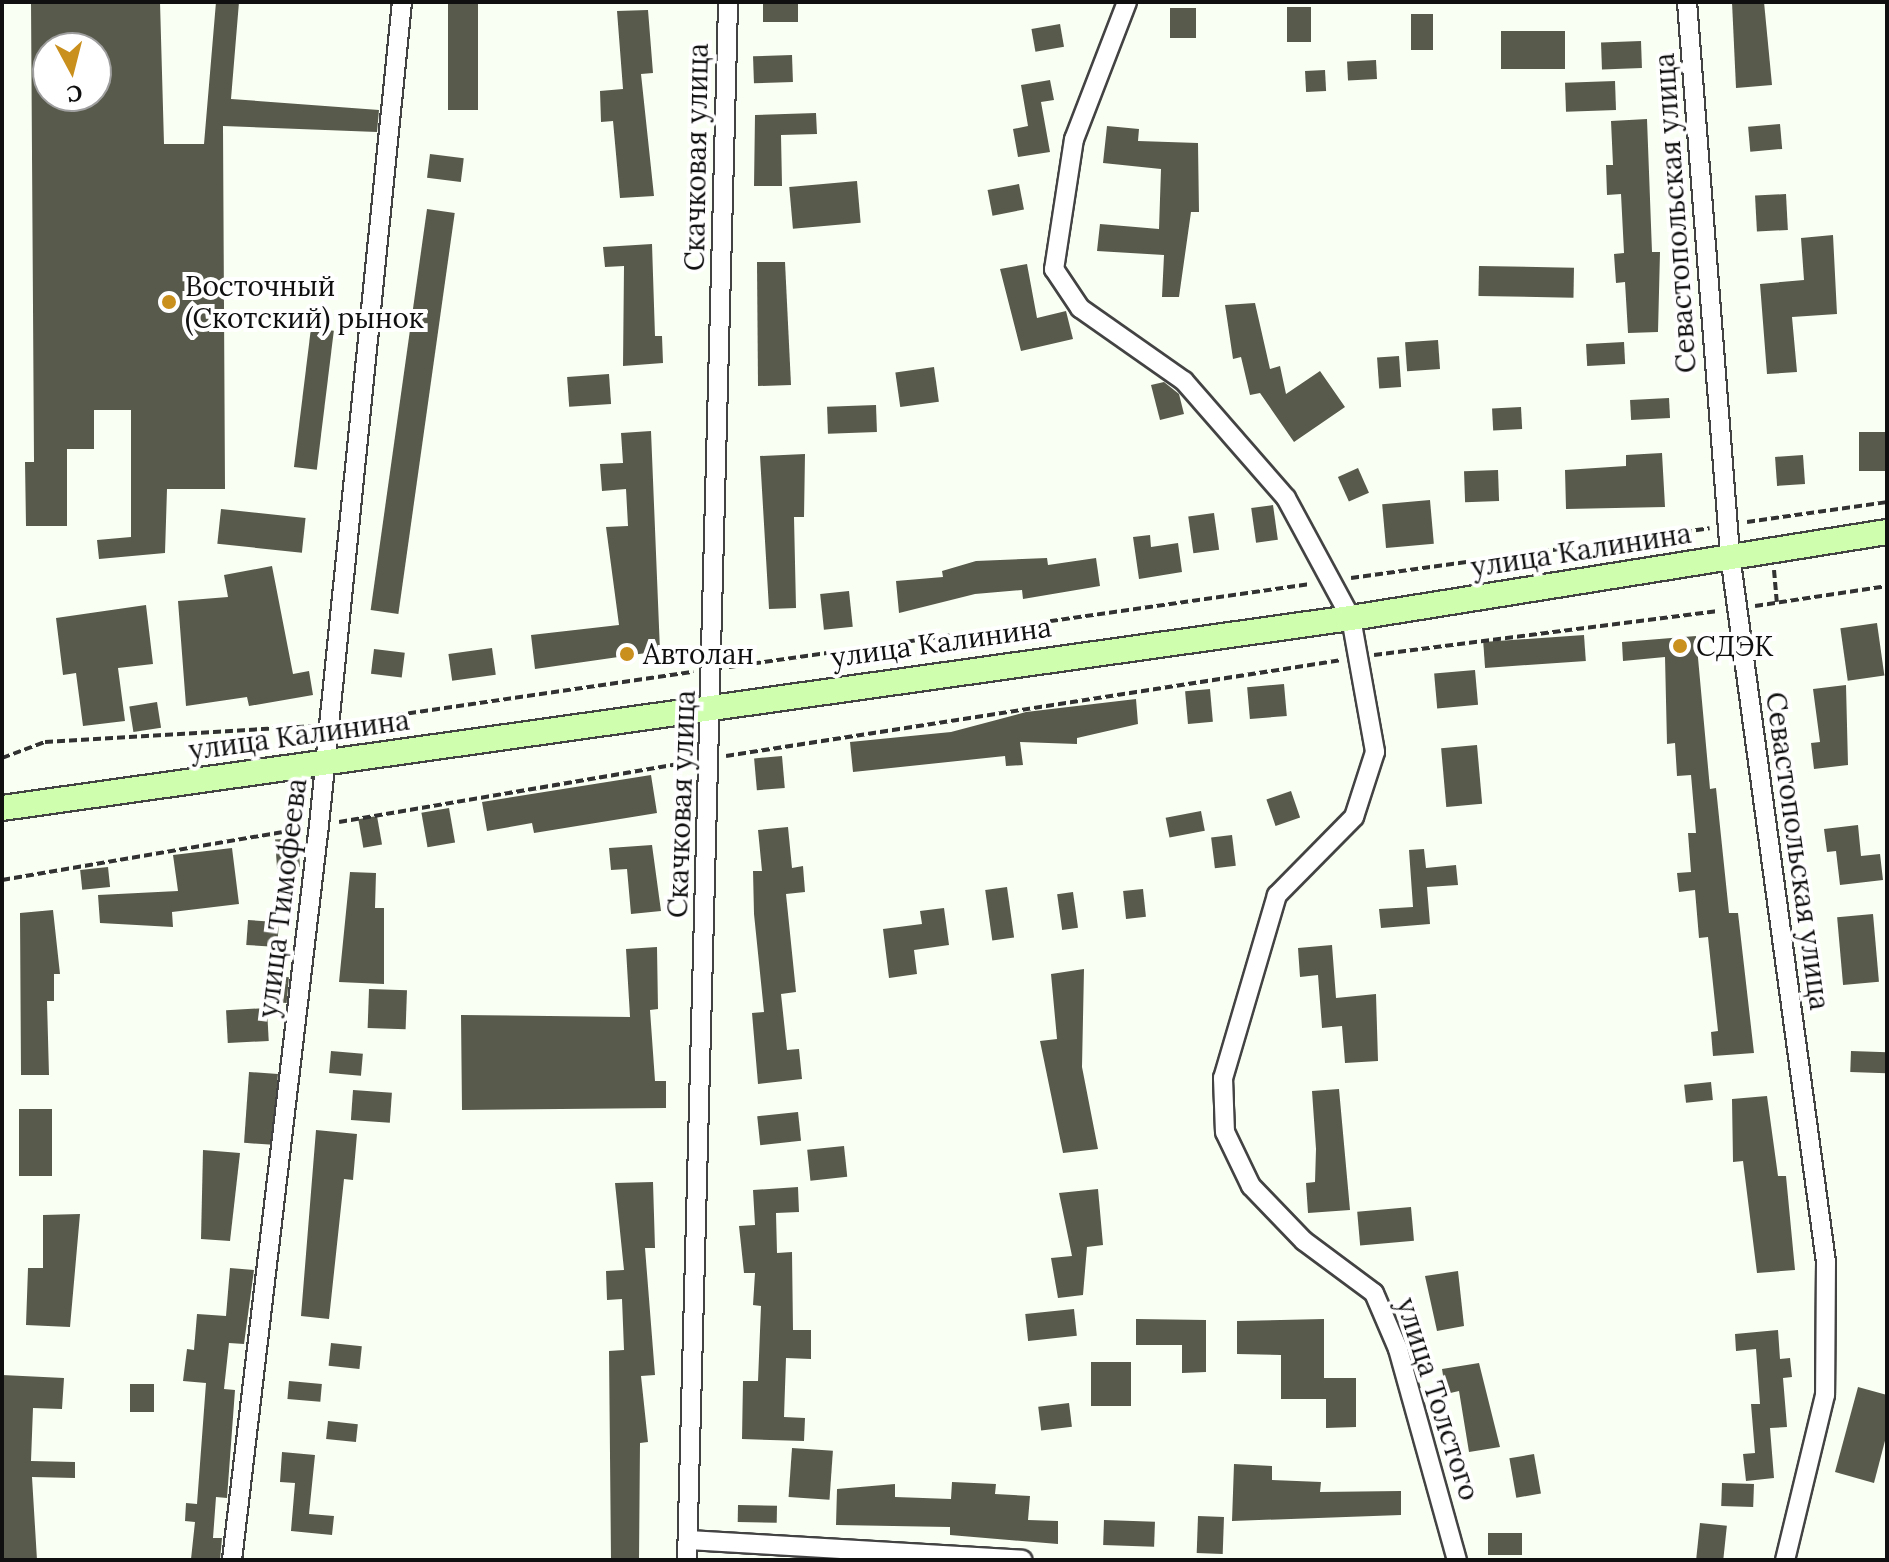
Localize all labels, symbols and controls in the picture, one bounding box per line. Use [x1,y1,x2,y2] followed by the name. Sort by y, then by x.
[32,32,112,112] north arrow
[677,43,715,271] street label: Скачковая улица
[1647,52,1703,374] street label: Севастопольская улица
[65,79,84,109] text: С
[185,269,424,335] place label: Восточный (Скотский) рынок
[160,293,178,311] marker: Восточный (Скотский) рынок
[1469,516,1693,584] street label: улица Калинина
[829,610,1053,674] street label: улица Калинина
[1696,629,1773,663] place label: СДЭК
[643,637,754,671] place label: Автолан
[1671,637,1689,655] marker: СДЭК
[618,645,636,663] marker: Автолан
[660,689,702,919] street label: Скачковая улица
[1759,690,1837,1012] street label: Севастопольская улица
[187,703,411,767] street label: улица Калинина
[251,776,313,1020] street label: улица Тимофеева
[1389,1293,1487,1505] street label: улица Толстого

